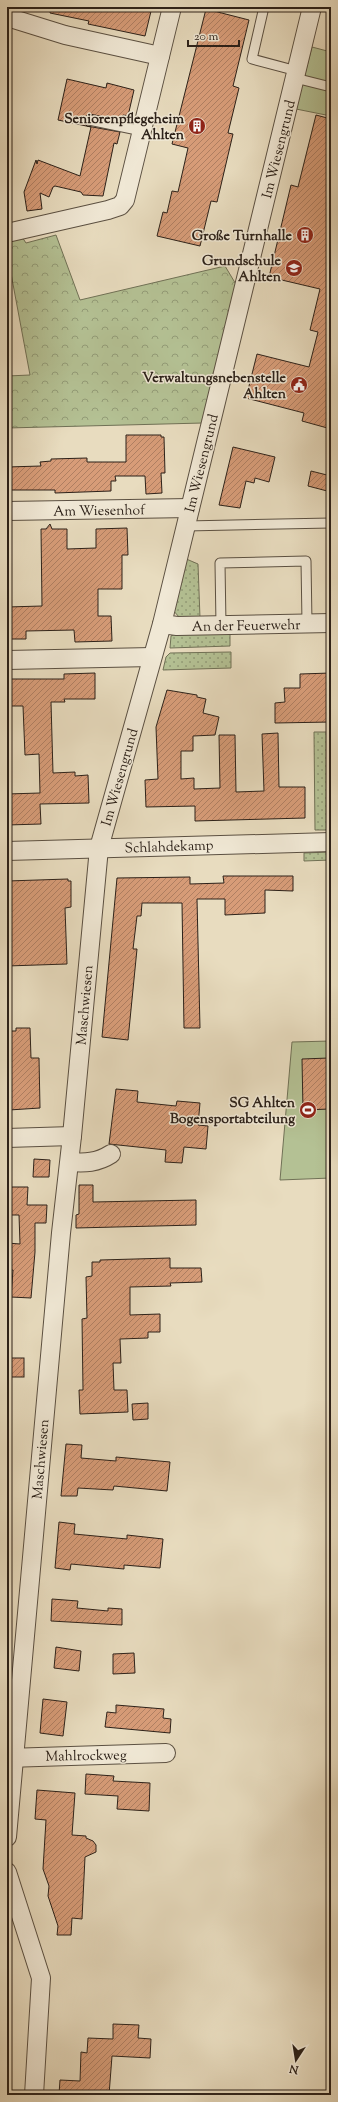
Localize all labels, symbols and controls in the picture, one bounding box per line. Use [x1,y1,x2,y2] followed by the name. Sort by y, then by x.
[188,22,239,48] scale bar
[194,28,219,46] text: 20 m
[258,98,302,201] street label: Im Wiesengrund
[64,110,185,146] place label: Seniorenpflegeheim Ahlten
[187,116,207,136] building icon: Seniorenpflegeheim Ahlten
[295,225,315,245] building icon: Große Turnhalle
[192,227,292,247] place label: Große Turnhalle
[202,252,282,288] place label: Grundschule Ahlten
[284,258,304,278] school or university icon: Grundschule Ahlten
[142,369,287,405] place label: Verwaltungsnebenstelle Ahlten
[289,375,309,395] public building icon: Verwaltungsnebenstelle Ahlten
[181,412,225,515] street label: Im Wiesengrund
[53,501,146,523] street label: Am Wiesenhof
[191,616,301,638] street label: An der Feuerwehr
[97,726,144,829] street label: Im Wiesengrund
[124,836,214,860] street label: Schlahdekamp
[73,964,99,1046] street label: Maschwiesen
[170,1094,296,1130] place label: SG Ahlten Bogensportabteilung
[298,1100,318,1120] sports icon: SG Ahlten Bogensportabteilung
[29,1418,55,1500] street label: Maschwiesen
[45,1746,127,1768] street label: Mahlrockweg
[276,2040,316,2080] north arrow
[288,2060,301,2078] text: N

